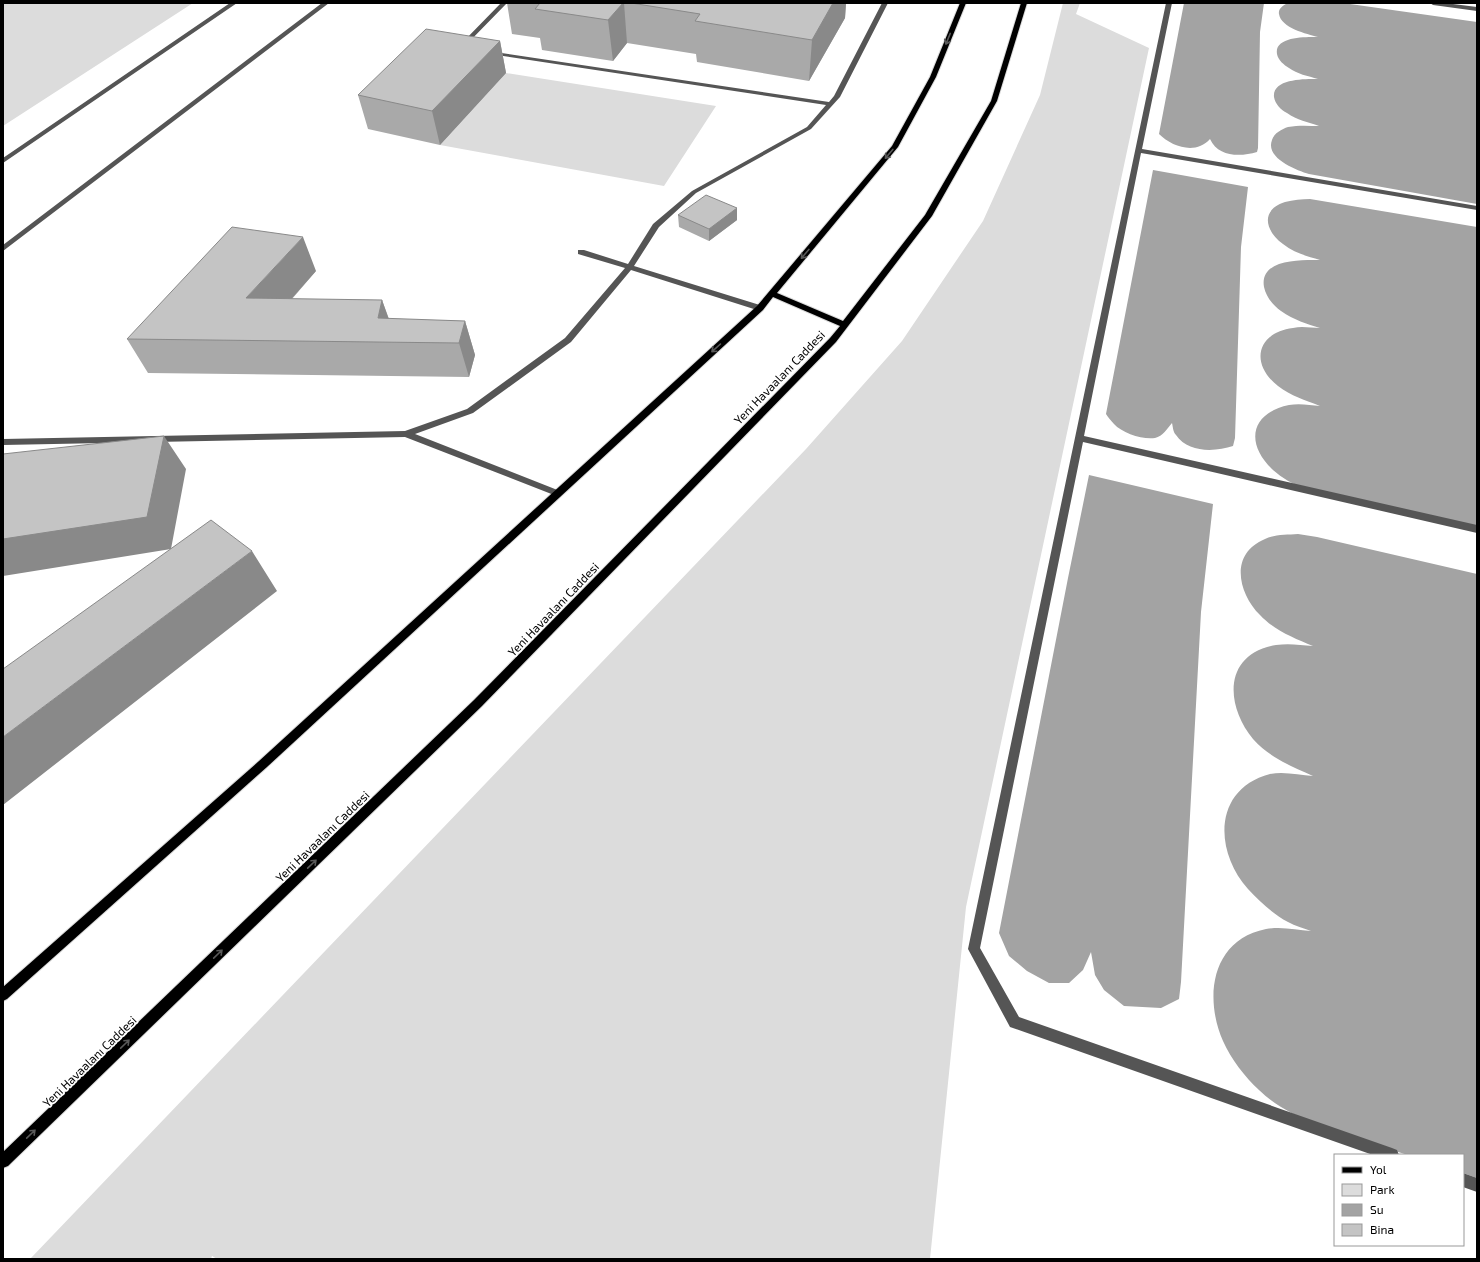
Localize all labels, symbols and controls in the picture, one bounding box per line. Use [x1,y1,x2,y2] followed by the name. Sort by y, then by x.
[944,33,951,45] one-way arrow
[884,149,893,160] one-way arrow
[801,249,810,259] one-way arrow
[731,327,827,427] street label: Yeni Havaalanı Caddesi
[711,344,721,353] one-way arrow
[505,559,601,659] street label: Yeni Havaalanı Caddesi
[272,788,372,884] street label: Yeni Havaalanı Caddesi
[307,859,317,868] one-way arrow
[213,949,223,959] one-way arrow
[39,1013,139,1109] street label: Yeni Havaalanı Caddesi
[120,1039,130,1049] one-way arrow
[26,1129,36,1139] one-way arrow
[1334,1154,1464,1246] legend
[1370,1162,1387,1176] text: Yol
[1370,1182,1395,1196] text: Park
[1370,1202,1384,1216] text: Su
[1370,1222,1394,1236] text: Bina

